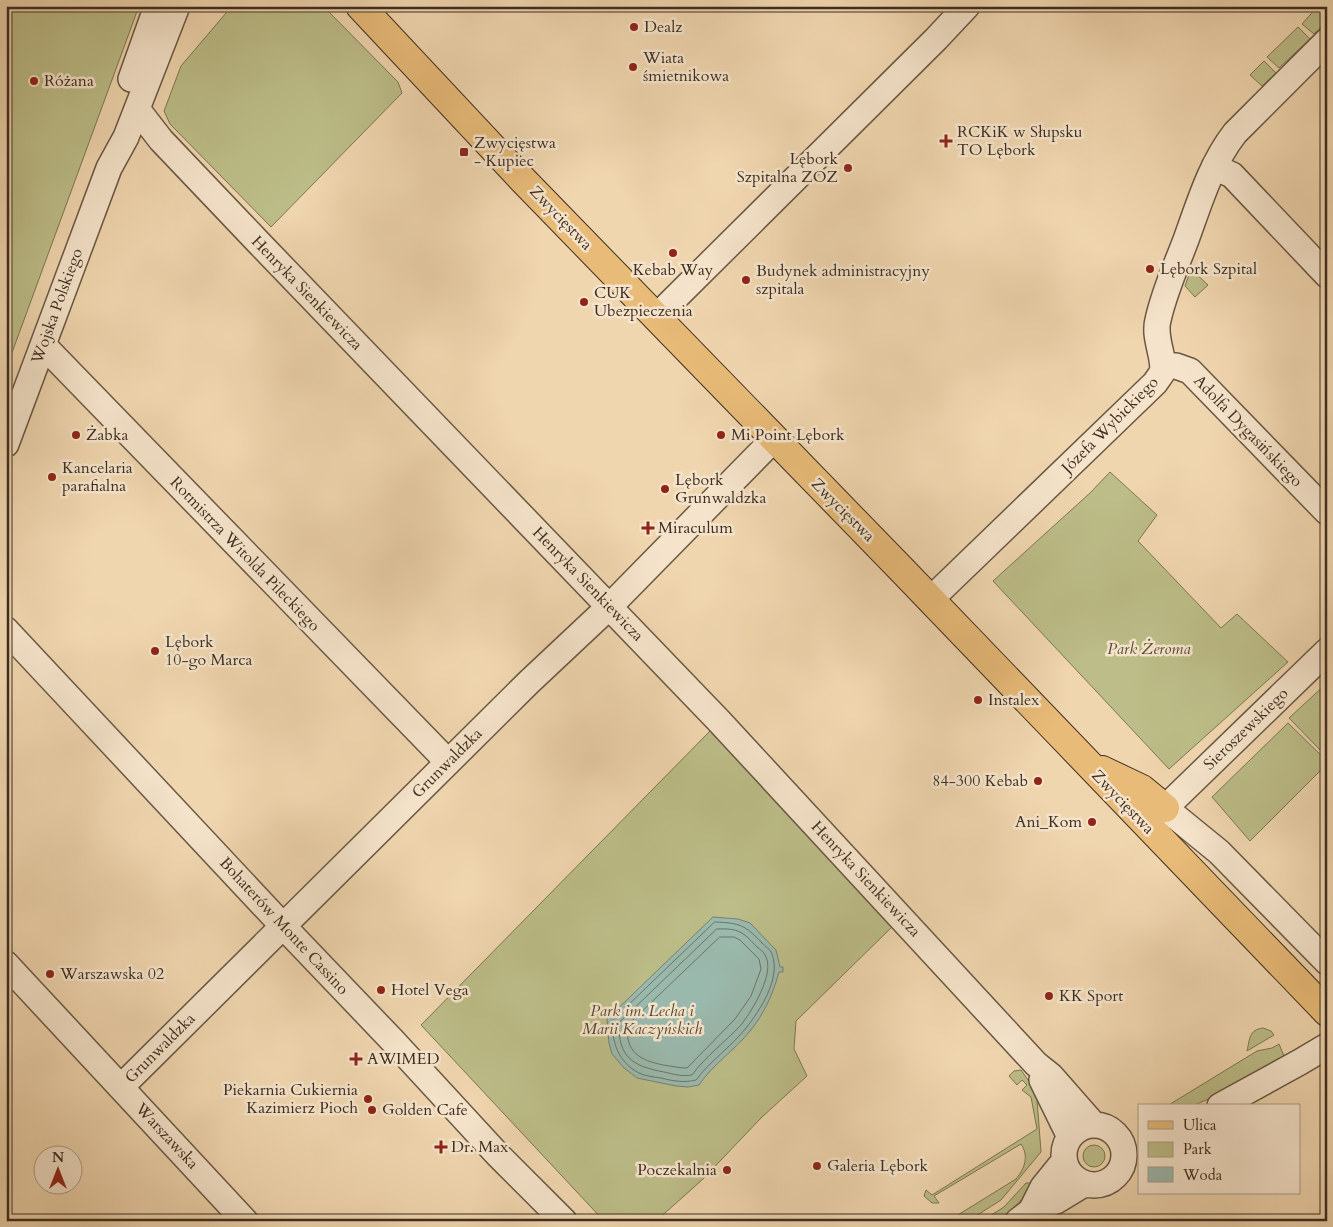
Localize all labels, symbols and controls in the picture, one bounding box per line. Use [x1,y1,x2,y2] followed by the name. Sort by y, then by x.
[644,16,682,38] place label: Dealz
[628,21,640,33] marker: Dealz
[642,47,729,87] place label: Wiata śmietnikowa
[627,61,639,73] marker: Wiata śmietnikowa
[44,70,94,92] place label: Różana
[28,75,40,87] marker: Różana
[957,121,1083,161] place label: RCKiK w Słupsku TO Lębork
[474,132,556,172] place label: Zwycięstwa - Kupiec
[939,134,953,148] marker: RCKiK w Słupsku TO Lębork
[458,146,470,158] marker: Zwycięstwa - Kupiec
[737,148,838,188] place label: Lębork Szpitalna ZOZ
[842,162,854,174] marker: Lębork Szpitalna ZOZ
[525,181,597,255] street label: Zwycięstwa
[246,231,368,355] street label: Henryka Sienkiewicza
[26,245,88,368] street label: Wojska Polskiego
[667,247,679,259] marker: Kebab Way
[1160,258,1257,280] place label: Lębork Szpital
[633,259,714,281] place label: Kebab Way
[756,260,930,300] place label: Budynek administracyjny szpitala
[1144,263,1156,275] marker: Lębork Szpital
[740,274,752,286] marker: Budynek administracyjny szpitala
[594,282,693,322] place label: CUK Ubezpieczenia
[578,296,590,308] marker: CUK Ubezpieczenia
[1189,370,1308,492] street label: Adolfa Dygasińskiego
[1055,371,1164,480] street label: Józefa Wybickiego
[86,424,128,446] place label: Żabka
[731,424,845,446] place label: Mi Point Lębork
[70,429,82,441] marker: Żabka
[715,429,727,441] marker: Mi Point Lębork
[62,457,133,497] place label: Kancelaria parafialna
[675,469,766,509] place label: Lębork Grunwaldzka
[46,471,58,483] marker: Kancelaria parafialna
[165,472,325,637] street label: Rotmistrza Witolda Pileckiego
[806,473,880,547] street label: Zwycięstwa
[659,483,671,495] marker: Lębork Grunwaldzka
[658,517,733,539] place label: Miraculum
[527,522,649,646] street label: Henryka Sienkiewicza
[642,522,654,534] marker: Miraculum
[165,631,253,671] place label: Lębork 10-go Marca
[1107,638,1191,660] park label: Park Żeroma
[149,645,161,657] marker: Lębork 10-go Marca
[1199,683,1294,775] street label: Sieroszewskiego
[988,689,1039,711] place label: Instalex
[972,694,984,706] marker: Instalex
[407,723,487,803] street label: Grunwaldzka
[1087,765,1159,839] street label: Zwycięstwa
[932,770,1028,792] place label: 84-300 Kebab
[1032,775,1044,787] marker: 84-300 Kebab
[1015,811,1082,833] place label: Ani_Kom
[806,816,926,942] street label: Henryka Sienkiewicza
[1086,816,1098,828] marker: Ani_Kom
[214,852,354,1000] street label: Bohaterów Monte Cassino
[59,963,164,985] place label: Warszawska 02
[44,968,56,980] marker: Warszawska 02
[391,979,469,1001] place label: Hotel Vega
[375,984,387,996] marker: Hotel Vega
[1059,985,1123,1007] place label: KK Sport
[1043,990,1055,1002] marker: KK Sport
[582,1000,702,1040] park label: Park im. Lecha i Marii Kaczyńskich
[120,1008,200,1088] street label: Grunwaldzka
[367,1048,439,1070] place label: AWIMED
[349,1052,363,1066] marker: AWIMED
[223,1079,358,1119] place label: Piekarnia Cukiernia Kazimierz Pioch
[362,1093,374,1105] marker: Piekarnia Cukiernia Kazimierz Pioch
[130,1097,204,1174] street label: Warszawska
[382,1099,468,1121] place label: Golden Cafe
[366,1104,378,1116] marker: Golden Cafe
[1138,1104,1300,1194] legend
[1183,1115,1217,1135] text: Ulica
[451,1136,508,1158] place label: Dr. Max
[1183,1139,1212,1159] text: Park
[435,1141,447,1153] marker: Dr. Max
[32,1144,82,1194] north arrow
[52,1148,64,1167] text: N
[827,1155,928,1177] place label: Galeria Lębork
[637,1159,717,1181] place label: Poczekalnia
[811,1160,823,1172] marker: Galeria Lębork
[721,1164,733,1176] marker: Poczekalnia
[1182,1165,1223,1185] text: Woda

